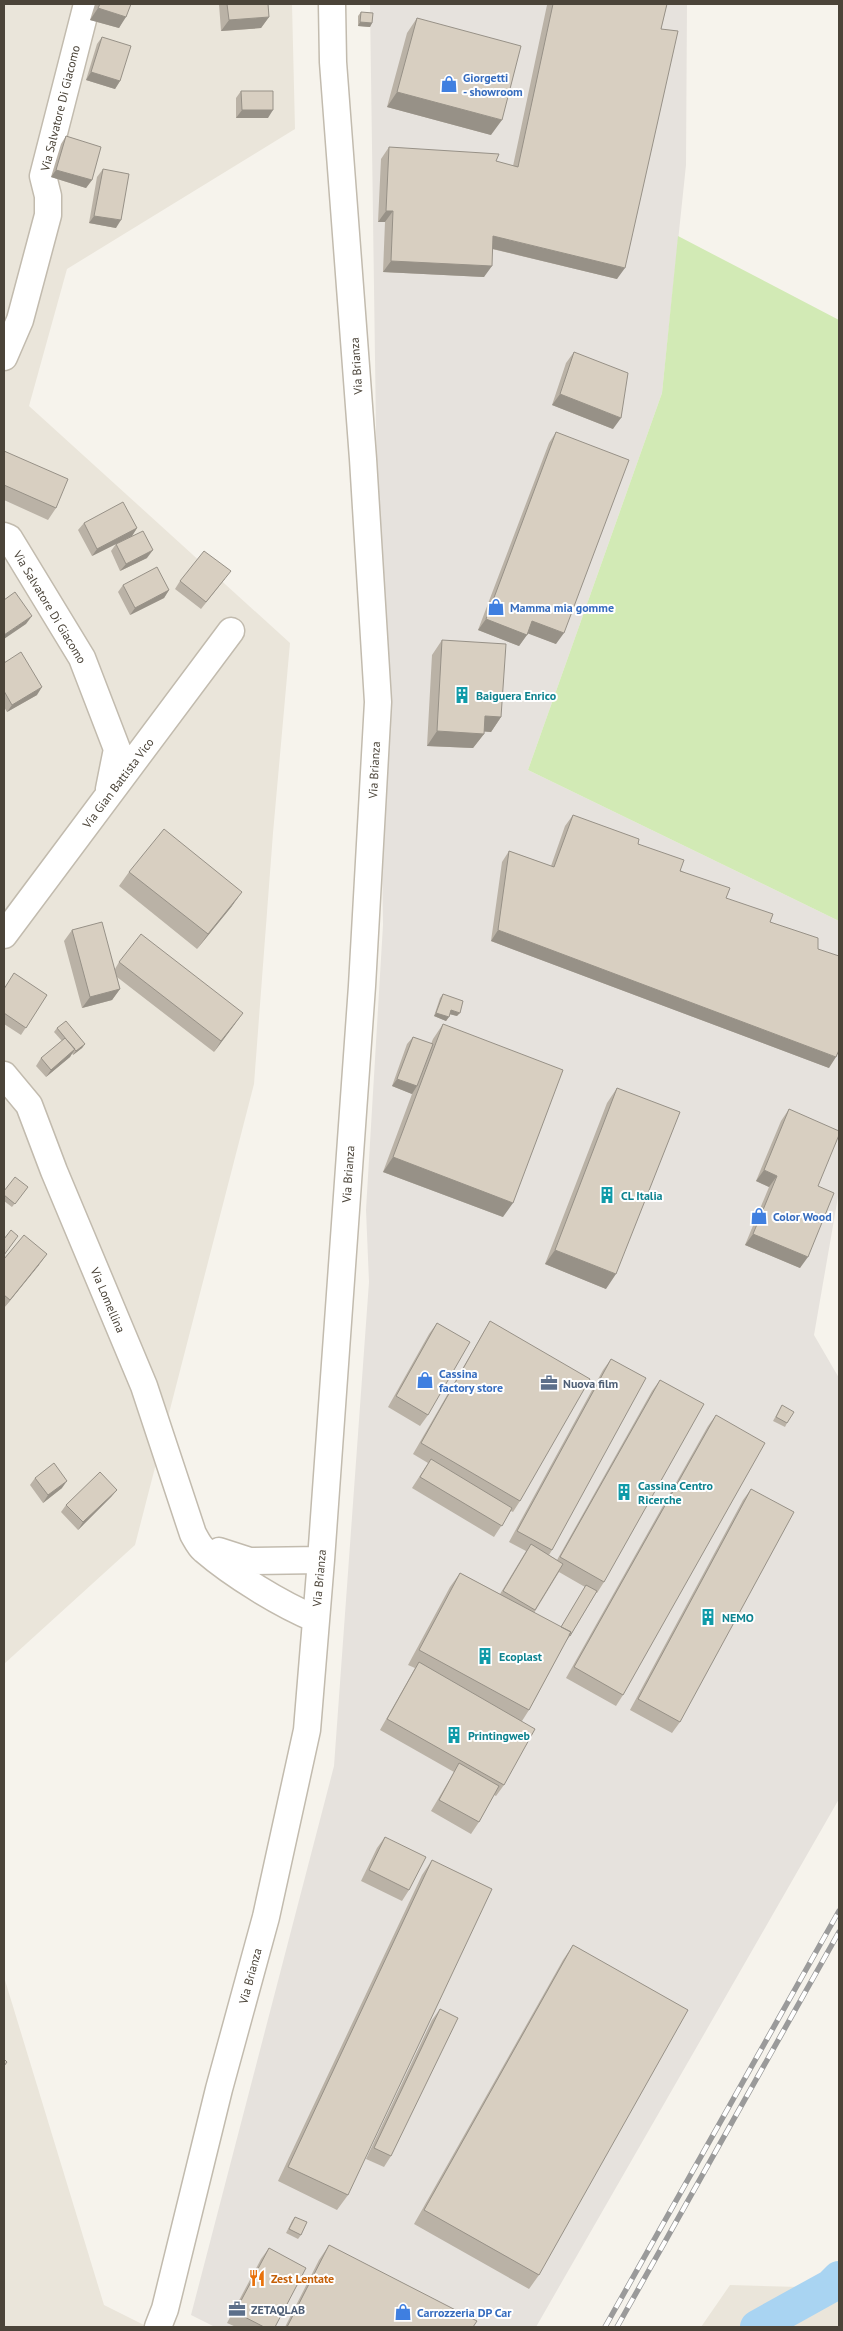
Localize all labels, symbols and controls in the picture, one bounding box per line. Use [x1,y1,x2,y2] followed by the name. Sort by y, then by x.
[37,44,83,173] street label: Via Salvatore Di Giacomo
[463,70,523,99] place label: Giorgetti - showroom
[439,74,459,94] shop icon: Giorgetti - showroom
[347,337,366,396] street label: Via Brianza
[10,547,90,666] street label: Via Salvatore Di Giacomo
[486,597,506,617] shop icon: Mamma mia gomme
[510,600,614,615] place label: Mamma mia gomme
[452,685,472,705] building icon: Baiguera Enrico
[476,688,557,703] place label: Baiguera Enrico
[79,735,157,832] street label: Via Gian Battista Vico
[365,741,383,800] street label: Via Brianza
[338,1145,357,1204] street label: Via Brianza
[597,1185,617,1205] building icon: CL Italia
[621,1188,663,1203] place label: CL Italia
[749,1206,769,1226] shop icon: Color Wood
[773,1209,832,1224] place label: Color Wood
[87,1264,129,1335] street label: Via Lomellina
[439,1366,503,1395] place label: Cassina factory store
[415,1370,435,1390] shop icon: Cassina factory store
[539,1373,559,1393] office icon: Nuova film
[563,1376,619,1391] place label: Nuova film
[638,1478,714,1507] place label: Cassina Centro Ricerche
[614,1482,634,1502] building icon: Cassina Centro Ricerche
[309,1549,329,1608] street label: Via Brianza
[698,1607,718,1627] building icon: NEMO
[722,1610,754,1625] place label: NEMO
[475,1646,495,1666] building icon: Ecoplast
[499,1649,543,1664] place label: Ecoplast
[444,1725,464,1745] building icon: Printingweb
[468,1728,531,1743] place label: Printingweb
[235,1946,265,2007] street label: Via Brianza
[247,2268,267,2288] restaurant icon: Zest Lentate
[271,2271,334,2286] place label: Zest Lentate
[227,2299,247,2319] office icon: ZETAQLAB
[251,2302,305,2317] place label: ZETAQLAB
[393,2302,413,2322] shop icon: Carrozzeria DP Car
[417,2305,512,2320] place label: Carrozzeria DP Car

